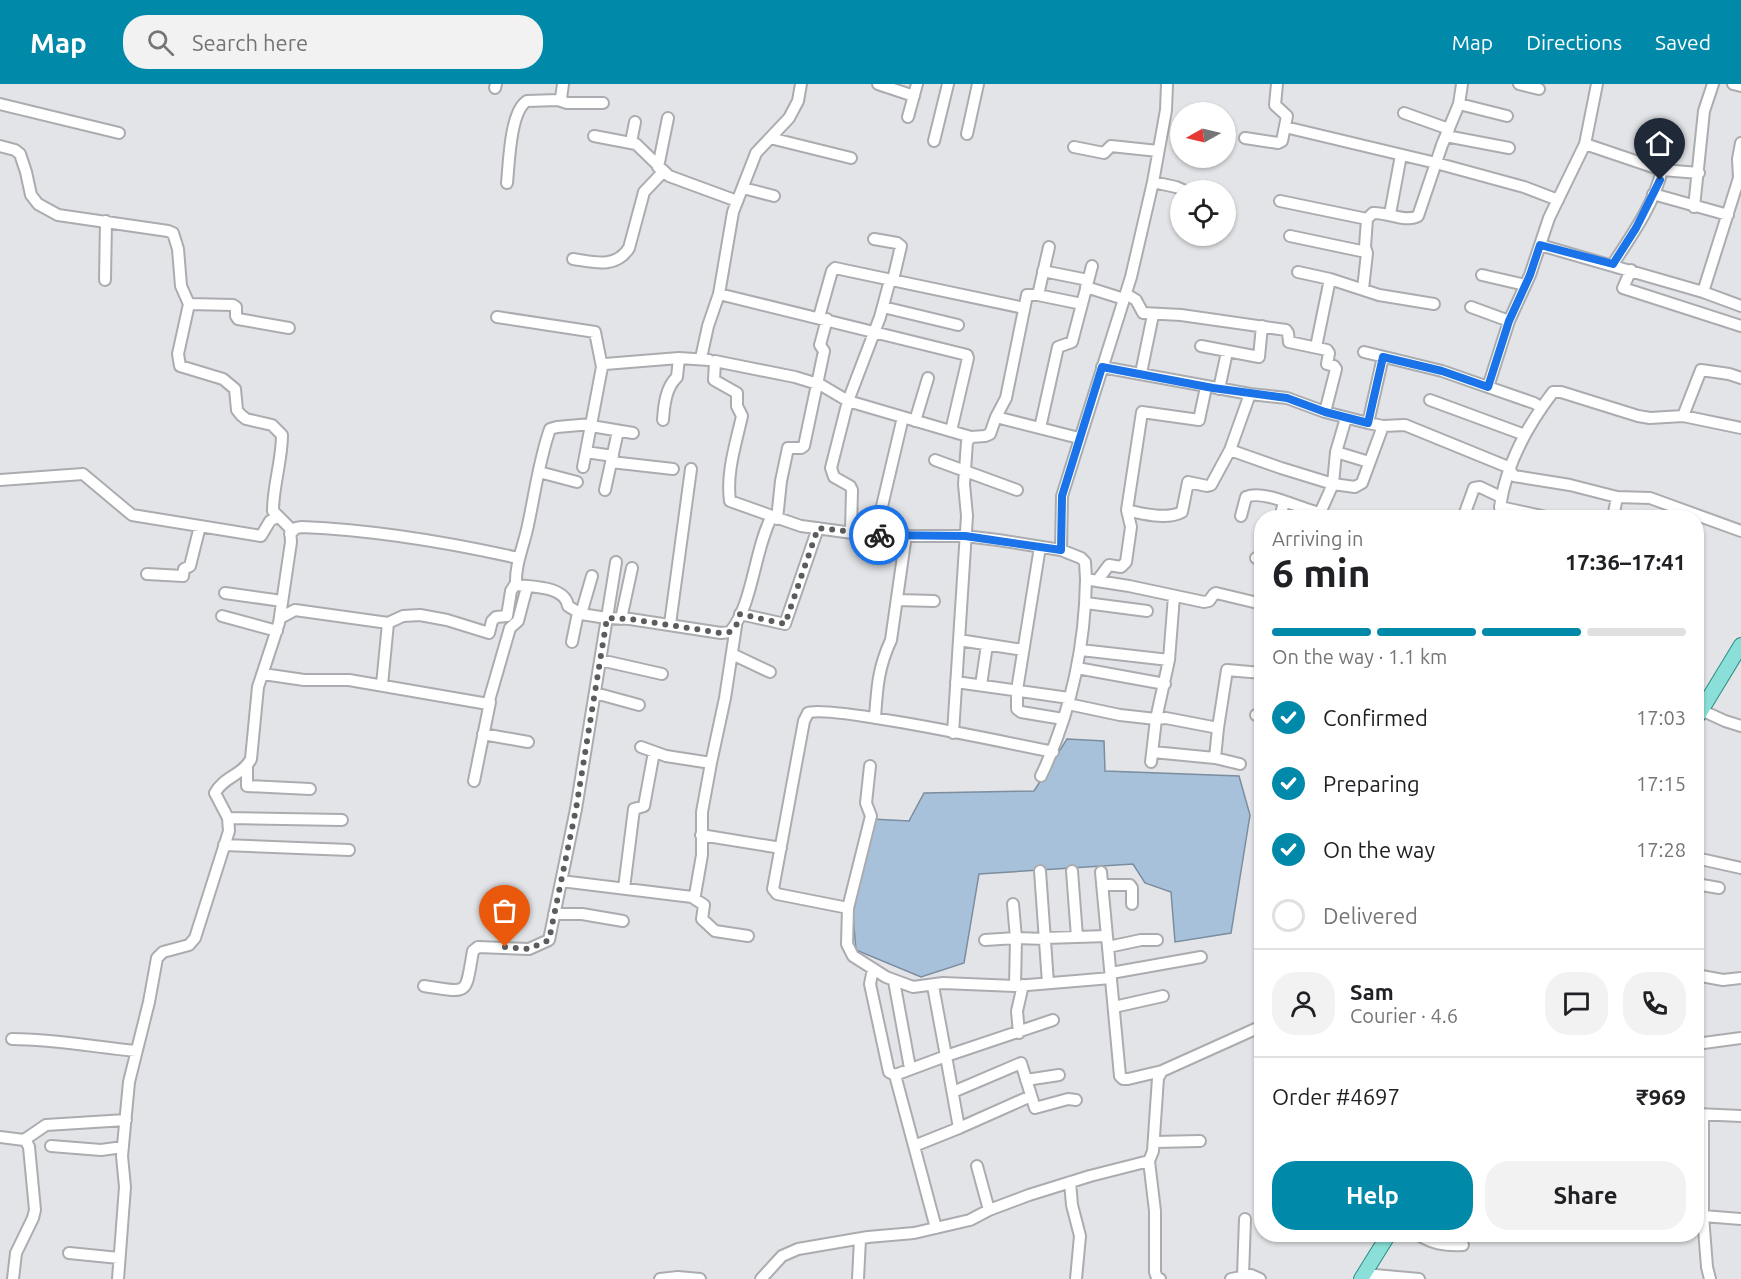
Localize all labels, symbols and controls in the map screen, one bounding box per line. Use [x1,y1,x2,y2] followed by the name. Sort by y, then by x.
[123,15,543,69] search box
[144,26,177,59] icon: search
[30,27,87,58] text: Map
[192,30,308,55] text: Search here
[1452,30,1493,54] text: Map
[1526,30,1622,54] text: Directions
[1655,30,1711,54] text: Saved
[1170,102,1236,168] north arrow
[1170,102,1236,246] map controls
[1634,118,1685,180] pin
[1643,127,1676,160] icon: home
[1170,180,1236,246] button: locate
[849,505,909,565] courier
[863,519,896,552] icon: bike
[1272,527,1363,550] text: Arriving in
[1565,549,1686,574] text: 17:36–17:41
[1272,551,1371,594] text: 6 min
[1272,645,1447,668] text: On the way · 1.1 km
[1272,701,1305,734] icon: check
[1323,705,1428,730] text: Confirmed
[1636,706,1686,729] text: 17:03
[1272,767,1305,800] icon: check
[1323,771,1420,796] text: Preparing
[1636,772,1686,795] text: 17:15
[1272,833,1305,866] icon: check
[1323,837,1435,862] text: On the way
[1636,838,1686,861] text: 17:28
[479,885,530,947] pin
[488,894,521,927] icon: bag
[1323,903,1418,928] text: Delivered
[1272,972,1335,1035] button: person
[1545,972,1608,1035] button: chat
[1623,972,1686,1035] button: phone
[1350,979,1394,1004] text: Sam
[1350,1004,1458,1027] text: Courier · 4.6
[1272,1084,1400,1109] text: Order #4697
[1636,1084,1686,1109] text: ₹969
[1272,1161,1473,1230] button: Help
[1485,1161,1686,1230] button: Share

